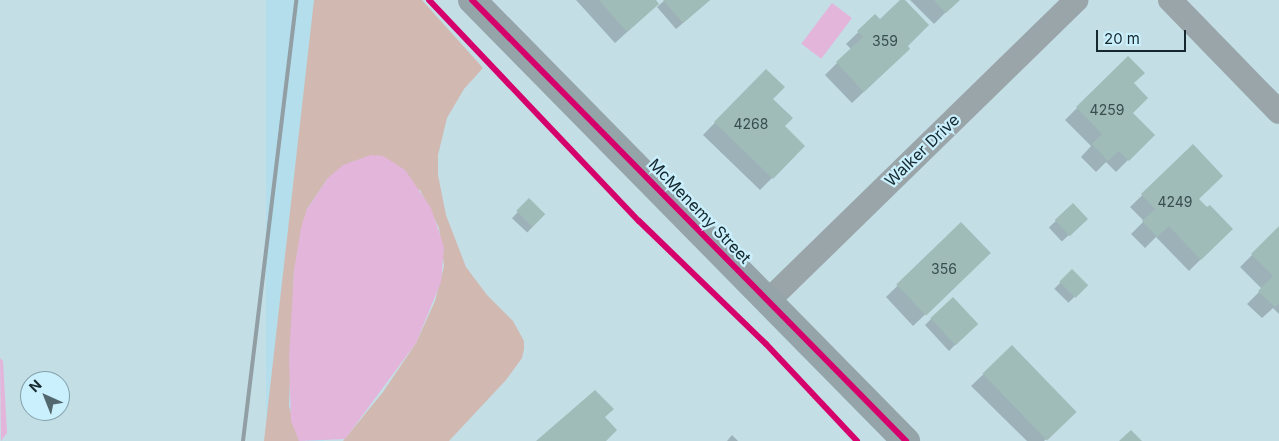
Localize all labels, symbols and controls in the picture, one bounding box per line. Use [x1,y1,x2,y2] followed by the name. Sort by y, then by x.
[1099,20,1189,52] scale bar
[1104,29,1140,48] text: 20 m
[872,33,898,49] house number: 359
[1090,102,1124,118] house number: 4259
[881,110,963,190] street label: Walker Drive
[734,116,768,132] house number: 4268
[645,154,755,268] street label: McMenemy Street
[1157,194,1193,210] house number: 4249
[931,261,957,277] house number: 356
[20,371,70,421] north arrow
[25,376,45,395] text: N

